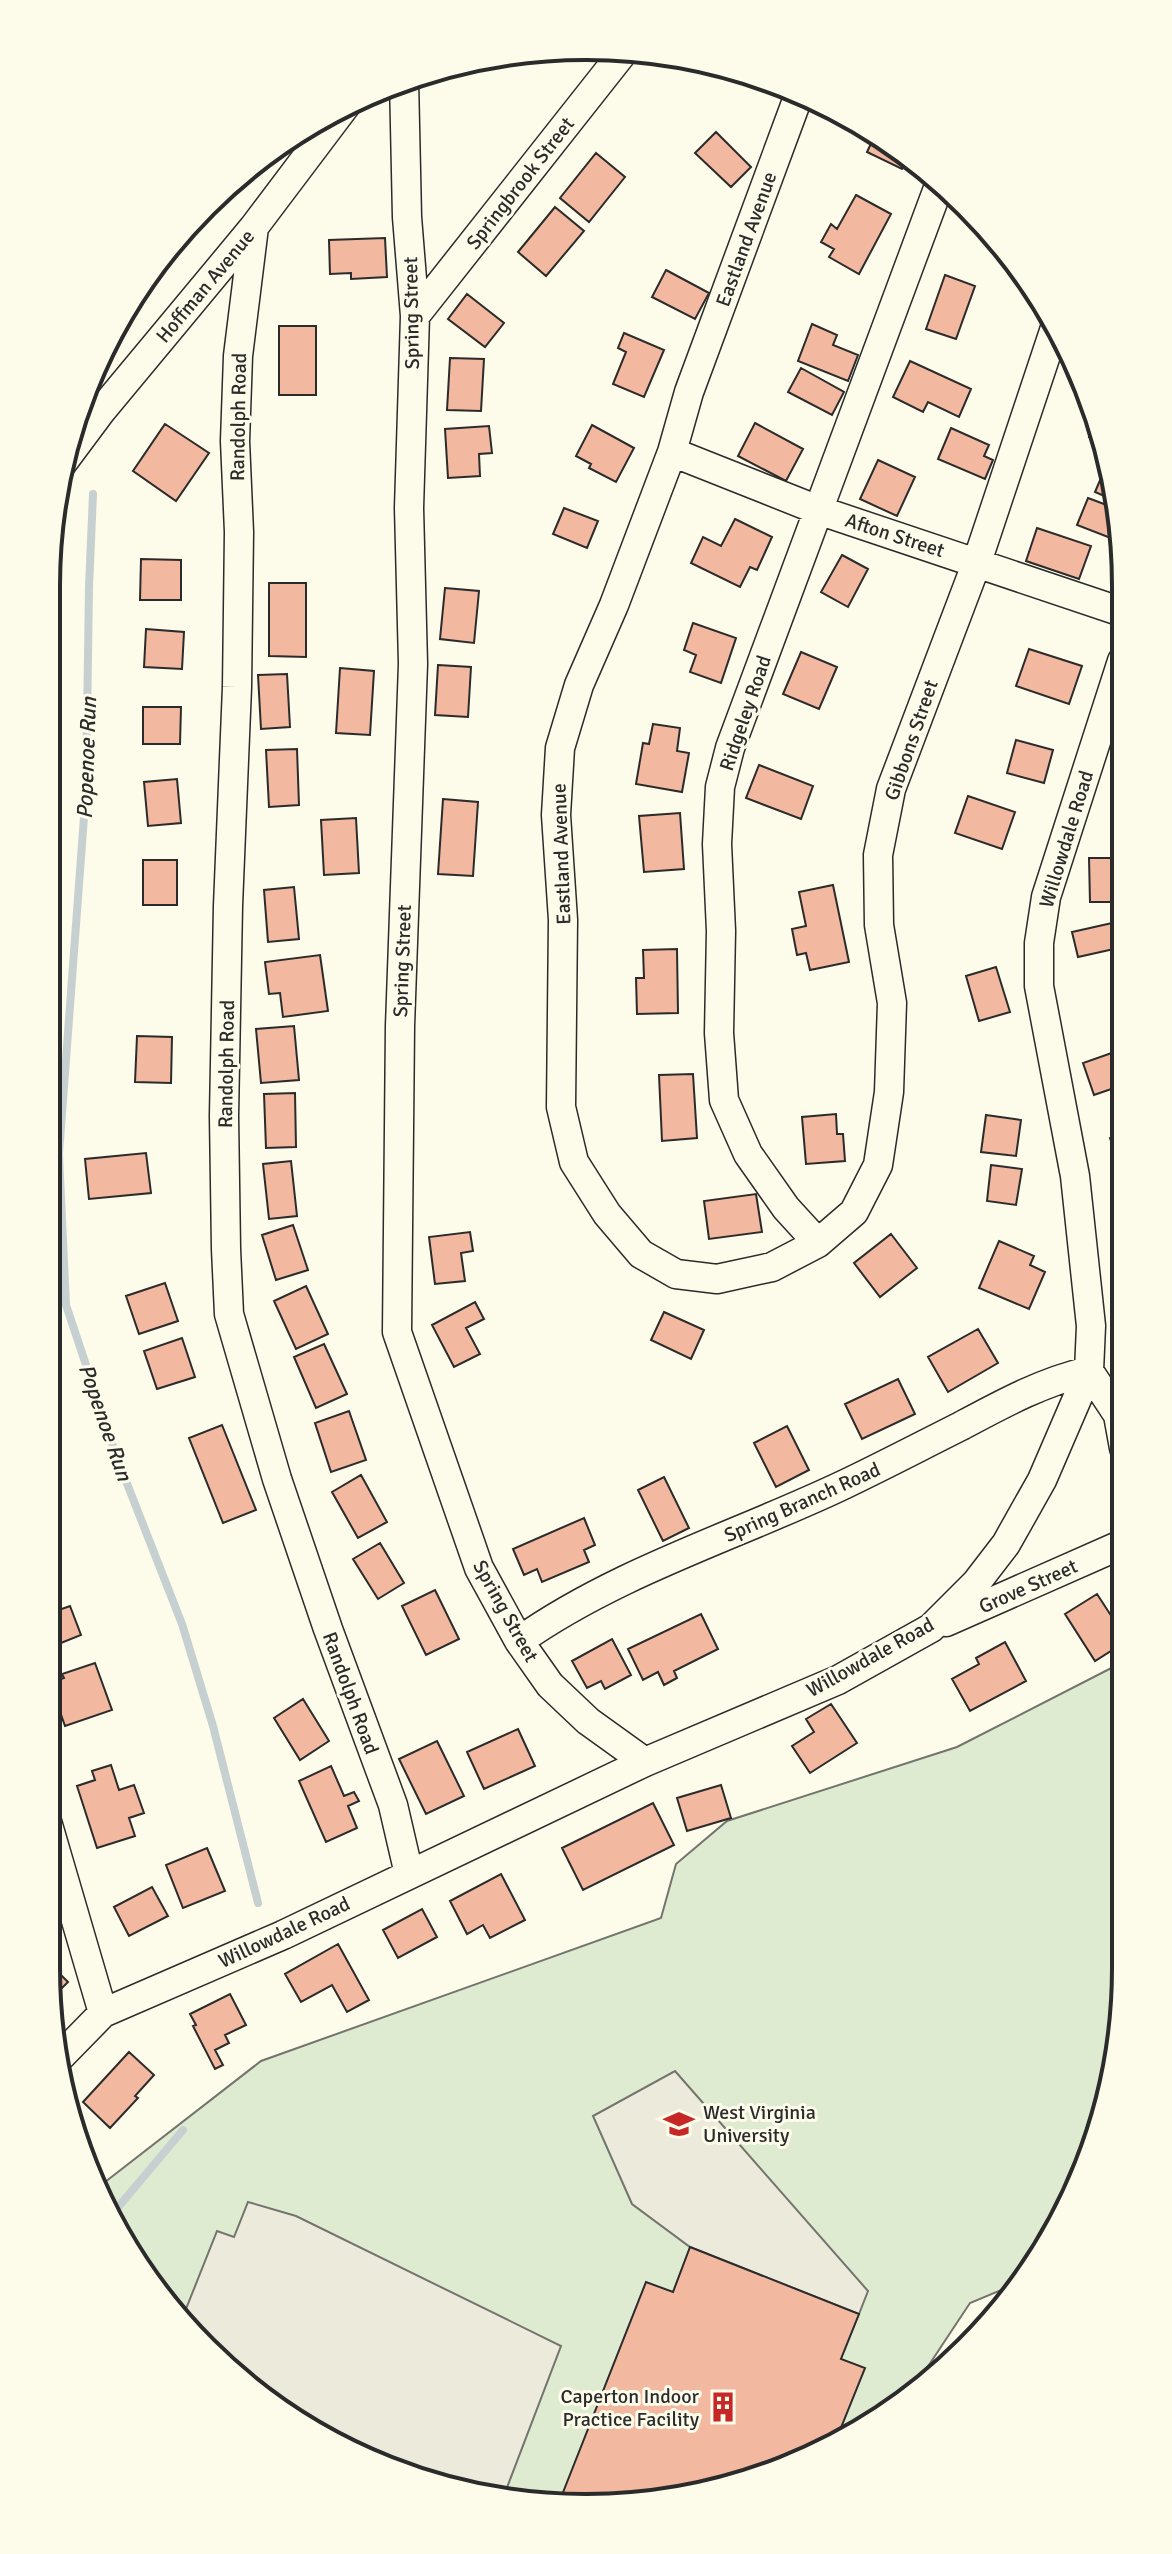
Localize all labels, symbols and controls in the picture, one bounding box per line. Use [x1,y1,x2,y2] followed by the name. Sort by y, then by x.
[461,112,580,255] street label: Springbrook Street
[711,168,782,310] street label: Eastland Avenue
[151,224,260,348] street label: Hoffman Avenue
[398,256,425,370] street label: Spring Street
[225,353,252,481] street label: Randolph Road
[842,508,948,563] street label: Afton Street
[714,652,777,774] street label: Ridgeley Road
[879,677,944,804] street label: Gibbons Street
[71,696,102,819] water label: Popenoe Run
[1034,768,1099,911] street label: Willowdale Road
[547,783,576,925] street label: Eastland Avenue
[388,904,417,1018] street label: Spring Street
[213,1000,240,1128] street label: Randolph Road
[73,1360,138,1485] water label: Popenoe Run
[720,1457,884,1548] street label: Spring Branch Road
[975,1554,1081,1619] street label: Grove Street
[467,1556,544,1667] street label: Spring Street
[802,1612,938,1703] street label: Willowdale Road
[317,1629,384,1758] street label: Randolph Road
[215,1891,354,1974] street label: Willowdale Road
[703,2100,816,2148] place label: West Virginia University
[662,2107,696,2141] school or university icon: West Virginia University
[560,2384,700,2432] place label: Caperton Indoor Practice Facility
[706,2390,740,2424] building icon: Caperton Indoor Practice Facility

